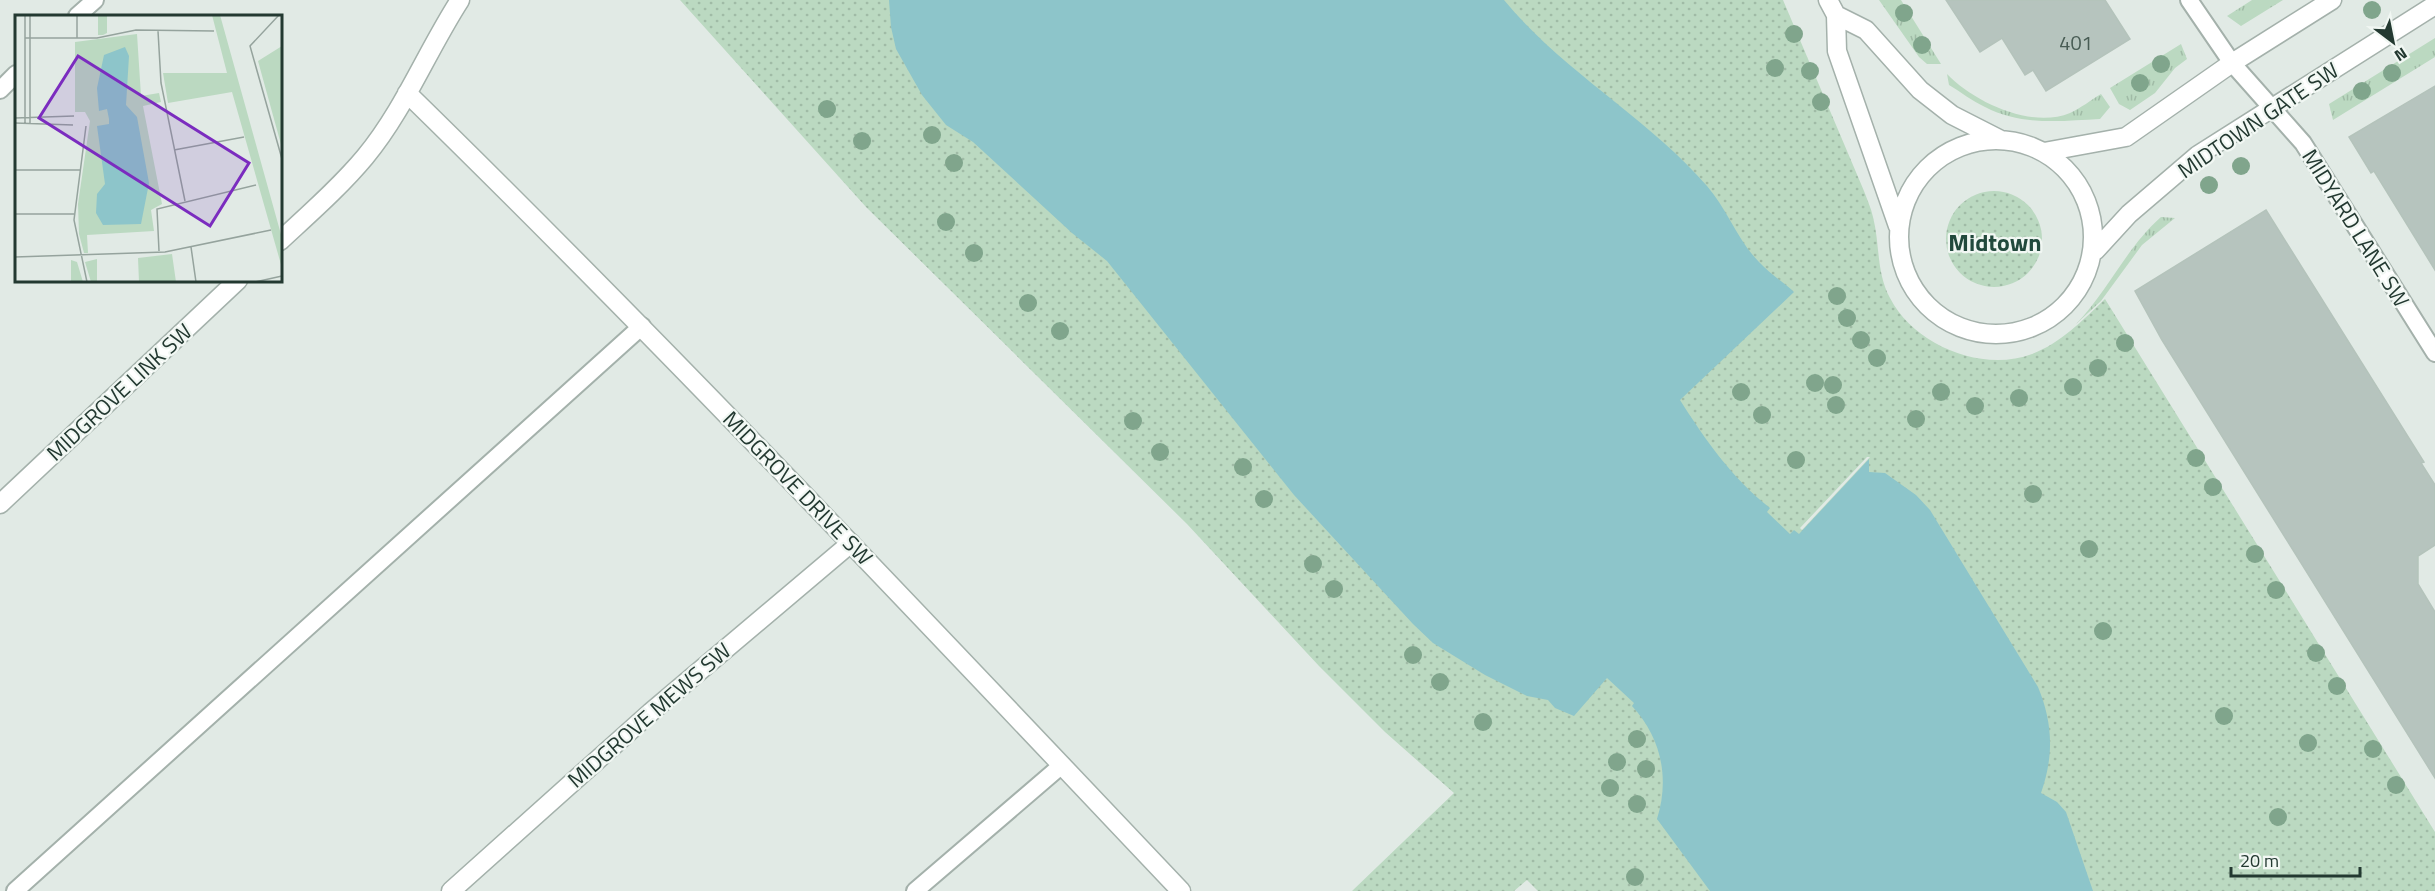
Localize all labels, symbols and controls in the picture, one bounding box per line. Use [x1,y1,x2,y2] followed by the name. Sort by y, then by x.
[2363,12,2423,72] north arrow
[15,15,282,282] inset map
[2059,27,2093,58] house number: 401
[2390,42,2412,68] text: N
[2171,53,2345,187] street label: MIDTOWN GATE SW
[2294,142,2418,314] street label: MIDYARD LANE SW
[1948,224,2042,260] district label: Midtown
[38,315,200,469] street label: MIDGROVE LINK SW
[715,403,881,573] street label: MIDGROVE DRIVE SW
[560,634,738,796] street label: MIDGROVE MEWS SW
[2231,840,2360,878] scale bar
[2240,847,2279,874] text: 20 m

